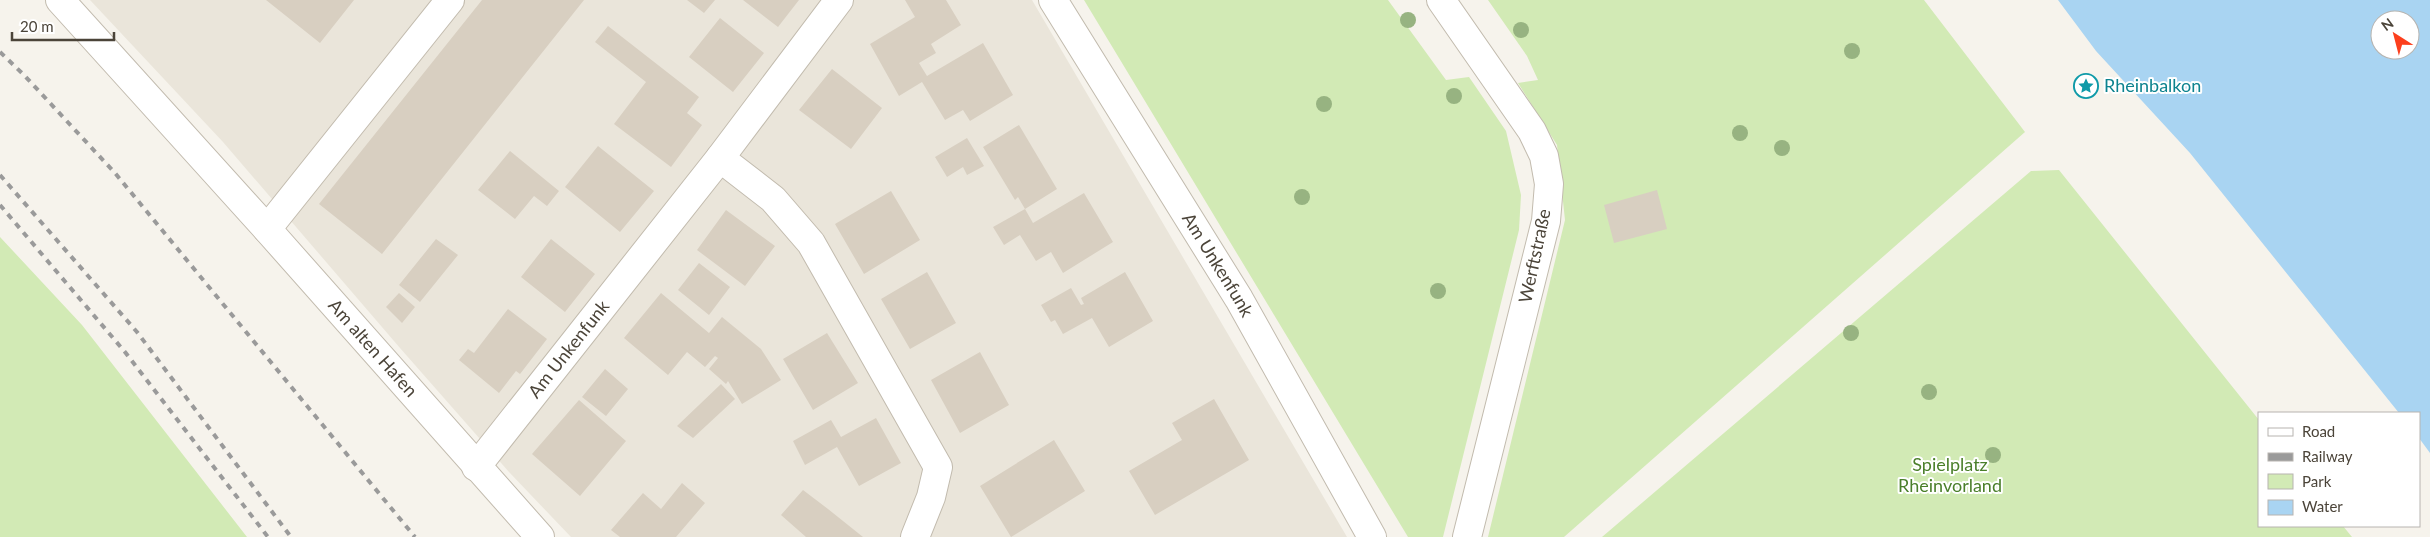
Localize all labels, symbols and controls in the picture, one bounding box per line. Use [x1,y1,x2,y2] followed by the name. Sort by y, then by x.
[12,10,115,42] scale bar
[2370,10,2420,60] north arrow
[2378,14,2396,34] text: N
[20,17,54,35] text: 20 m
[2073,73,2099,99] place icon: Rheinbalkon
[2104,74,2201,96] place label: Rheinbalkon
[1513,207,1555,305] street label: Werftstraße
[1178,208,1259,321] street label: Am Unkenfunk
[324,294,423,401] street label: Am alten Hafen
[523,295,614,402] street label: Am Unkenfunk
[2258,412,2420,527] legend
[2302,422,2335,440] text: Road
[2302,447,2353,465] text: Railway
[1898,453,2002,496] park label: Spielplatz Rheinvorland
[2302,472,2332,490] text: Park
[2302,497,2343,515] text: Water

